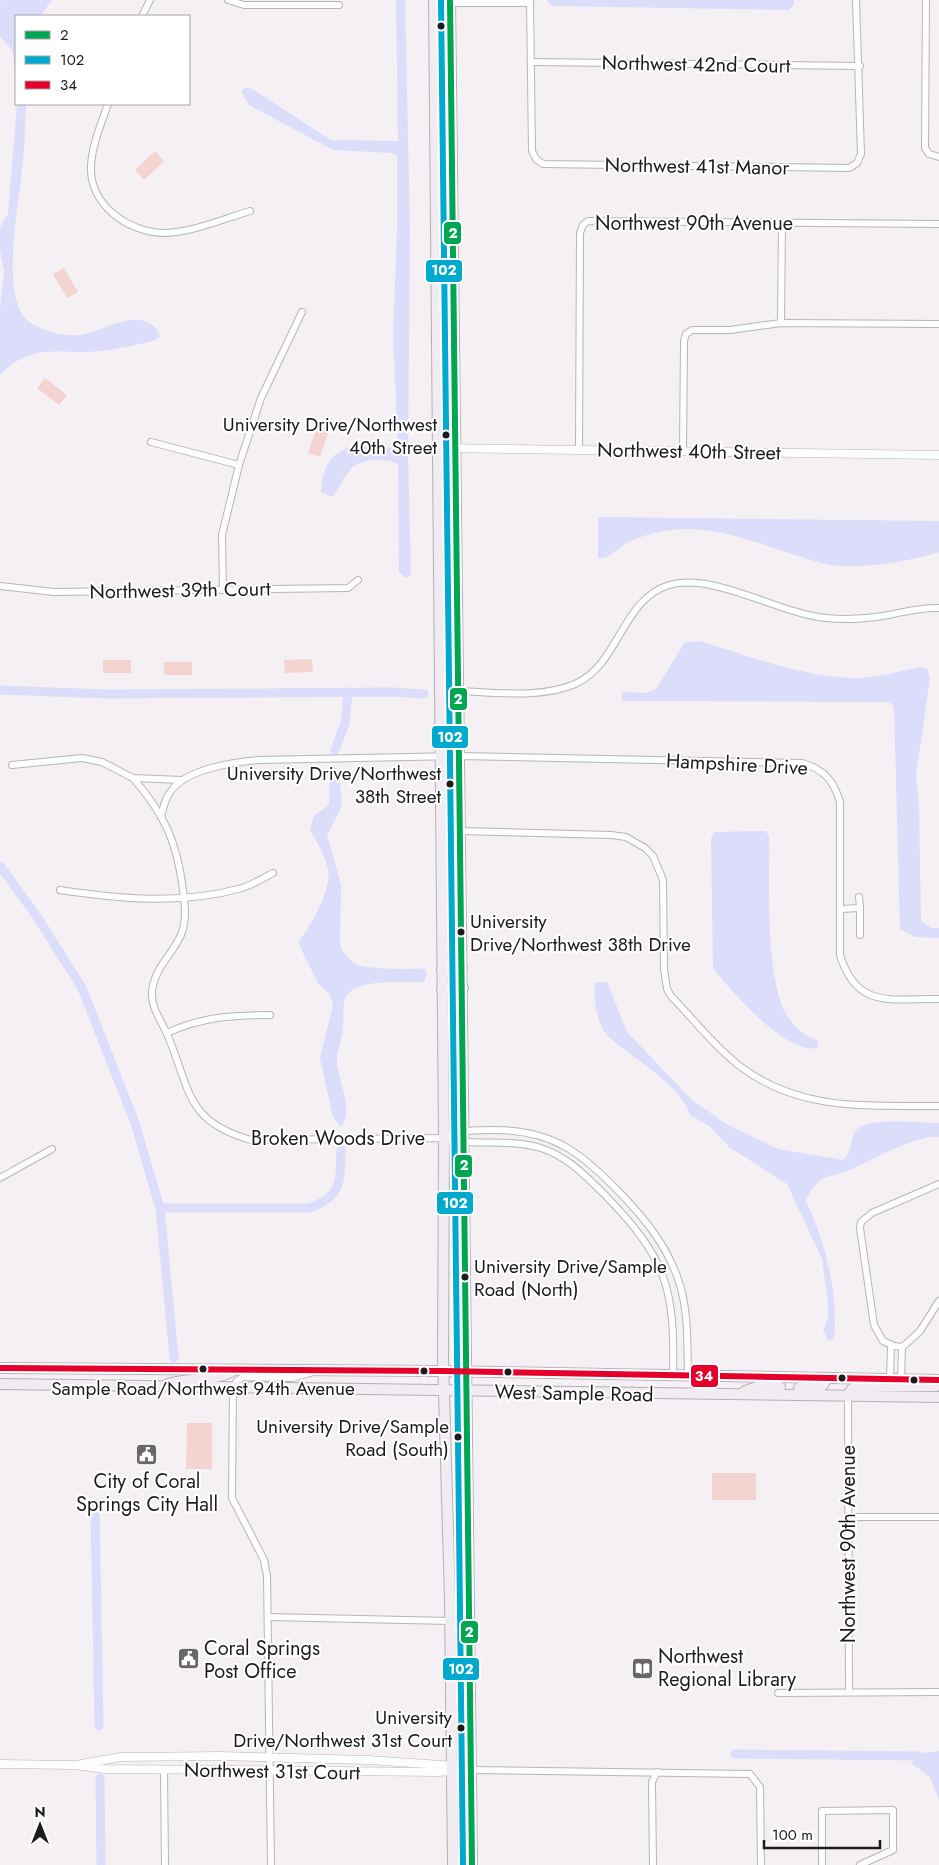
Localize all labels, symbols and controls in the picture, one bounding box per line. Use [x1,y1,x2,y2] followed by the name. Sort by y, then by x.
[15,15,190,105] legend
[436,21,446,31] unlabelled marker
[60,24,69,46] text: 2
[601,48,791,81] street label: Northwest 42nd Court
[60,49,84,71] text: 102
[60,74,77,96] text: 34
[604,150,790,183] street label: Northwest 41st Manor
[595,209,793,238] street label: Northwest 90th Avenue
[443,221,462,245] line badge: 2
[448,223,458,243] text: 2
[425,259,463,283] line badge: 102
[431,260,457,280] text: 102
[223,411,437,461] place label: University Drive/Northwest 40th Street
[441,430,451,440] marker: University Drive/Northwest 40th Street
[597,435,781,468] street label: Northwest 40th Street
[89,574,271,607] street label: Northwest 39th Court
[449,687,468,711] line badge: 2
[453,689,463,709] text: 2
[431,725,469,749] line badge: 102
[437,727,463,747] text: 102
[665,746,809,783] street label: Hampshire Drive
[227,760,441,810] place label: University Drive/Northwest 38th Street
[445,779,455,789] marker: University Drive/Northwest 38th Street
[470,908,691,958] place label: University Drive/Northwest 38th Drive
[456,927,466,937] marker: University Drive/Northwest 38th Drive
[251,1124,425,1153] street label: Broken Woods Drive
[454,1154,473,1178] line badge: 2
[459,1155,469,1175] text: 2
[436,1191,474,1215] line badge: 102
[442,1193,468,1213] text: 102
[474,1253,667,1303] place label: University Drive/Sample Road (North)
[460,1272,470,1282] marker: University Drive/Sample Road (North)
[198,1364,208,1374] marker: Sample Road/Northwest 94th Avenue
[690,1364,719,1388] line badge: 34
[419,1366,429,1376] unlabelled marker
[695,1366,713,1386] text: 34
[503,1367,513,1377] unlabelled marker
[837,1373,847,1383] unlabelled marker
[51,1375,355,1402] place label: Sample Road/Northwest 94th Avenue
[909,1375,919,1385] unlabelled marker
[494,1378,654,1409] street label: West Sample Road
[256,1413,449,1463] place label: University Drive/Sample Road (South)
[453,1432,463,1442] marker: University Drive/Sample Road (South)
[135,1443,159,1467] public building icon: City of Coral Springs City Hall
[834,1445,863,1643] street label: Northwest 90th Avenue
[76,1467,218,1519] place label: City of Coral Springs City Hall
[460,1620,479,1644] line badge: 2
[464,1622,474,1642] text: 2
[204,1634,320,1686] place label: Coral Springs Post Office
[658,1642,796,1694] place label: Northwest Regional Library
[176,1647,200,1671] public building icon: Coral Springs Post Office
[630,1656,654,1680] library icon: Northwest Regional Library
[442,1657,480,1681] line badge: 102
[448,1659,474,1679] text: 102
[233,1704,453,1754] place label: University Drive/Northwest 31st Court
[456,1723,466,1733] marker: University Drive/Northwest 31st Court
[184,1755,361,1788] street label: Northwest 31st Court
[15,1800,65,1850] north arrow
[34,1802,46,1822] text: N
[764,1818,880,1850] scale bar
[772,1824,813,1846] text: 100 m

